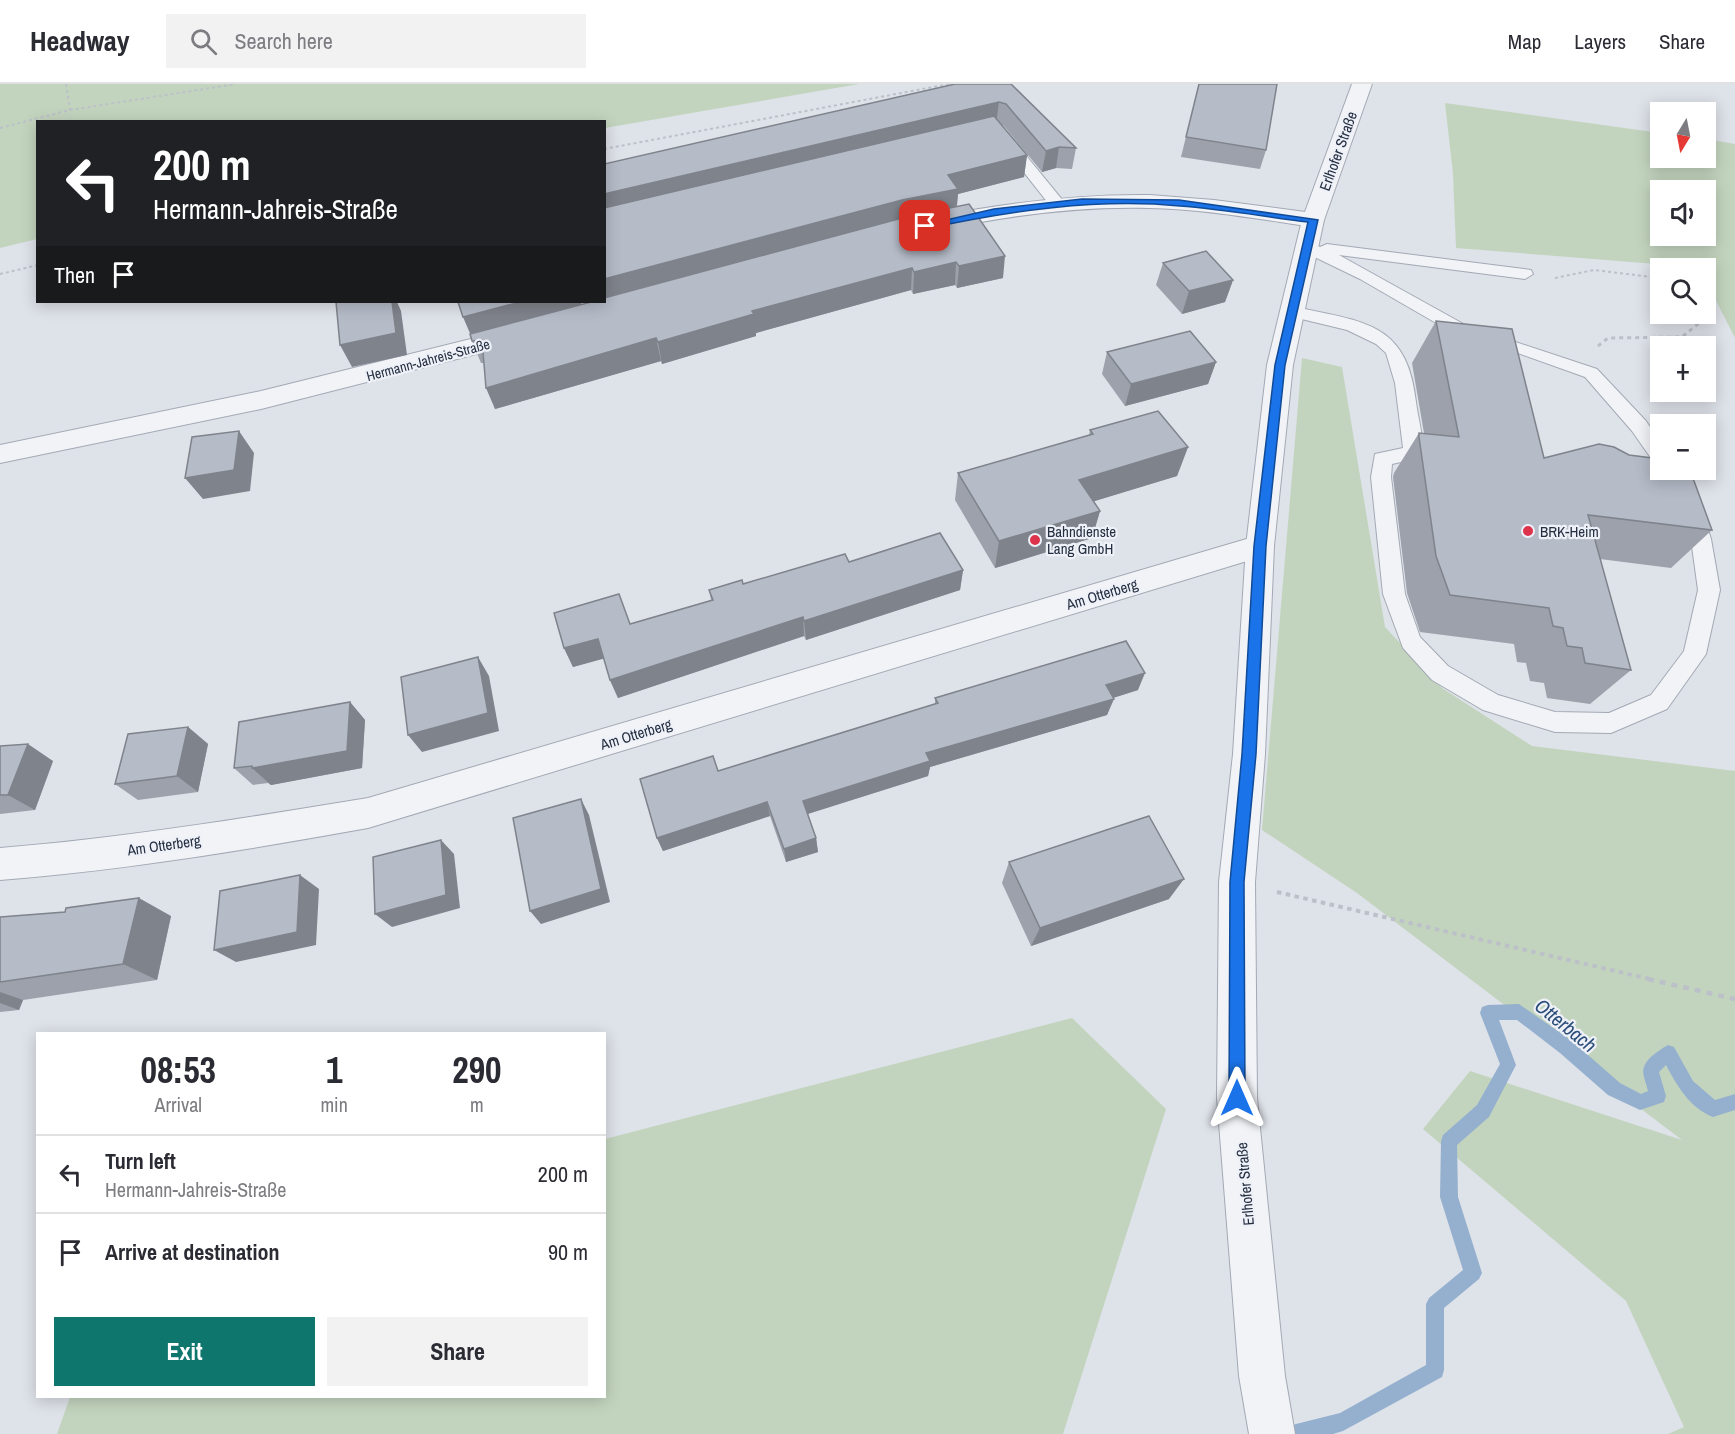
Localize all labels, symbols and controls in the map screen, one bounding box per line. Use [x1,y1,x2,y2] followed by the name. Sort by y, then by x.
[166,14,586,68] search box
[30,22,130,60] text: Headway
[187,25,220,58] icon: search
[235,26,333,56] text: Search here
[1508,27,1541,56] text: Map
[1574,27,1626,56] text: Layers
[1659,27,1705,56] text: Share
[1650,102,1716,168] north arrow
[1650,102,1716,480] map controls
[1314,108,1362,194] street label: Erlhofer Straße
[153,137,251,193] text: 200 m
[54,144,132,222] icon: left
[1650,180,1716,246] button: sound
[153,191,398,227] text: Hermann-Jahreis-Straße
[899,200,950,251] pin
[908,209,941,242] icon: arrive
[107,258,140,291] icon: arrive
[1650,258,1716,324] button: search
[54,260,95,290] text: Then
[364,335,492,385] street label: Hermann-Jahreis-Straße
[1650,336,1716,402] button: +
[1650,414,1716,480] button: −
[1047,521,1116,559] place label: Bahndienste Lang GmbH
[1540,521,1599,542] place label: BRK-Heim
[1521,524,1535,538] marker: BRK-Heim
[1028,533,1042,547] marker: Bahndienste Lang GmbH
[1063,573,1141,615] street label: Am Otterberg
[597,713,675,755] street label: Am Otterberg
[125,829,202,861] street label: Am Otterberg
[1530,992,1602,1058] water label: Otterbach
[140,1046,216,1094] text: 08:53
[326,1046,342,1094] text: 1
[452,1046,502,1094] text: 290
[1205,1066,1269,1130] position arrow
[155,1091,202,1118] text: Arrival
[320,1091,348,1118] text: min
[470,1091,484,1118] text: m
[1231,1141,1259,1226] street label: Erlhofer Straße
[105,1146,176,1176] text: Turn left
[54,1158,87,1191] icon: left
[538,1159,588,1189] text: 200 m
[105,1176,286,1203] text: Hermann-Jahreis-Straße
[54,1236,87,1269] icon: arrive
[105,1237,279,1267] text: Arrive at destination
[548,1237,588,1267] text: 90 m
[54,1317,315,1386] button: Exit
[327,1317,588,1386] button: Share

